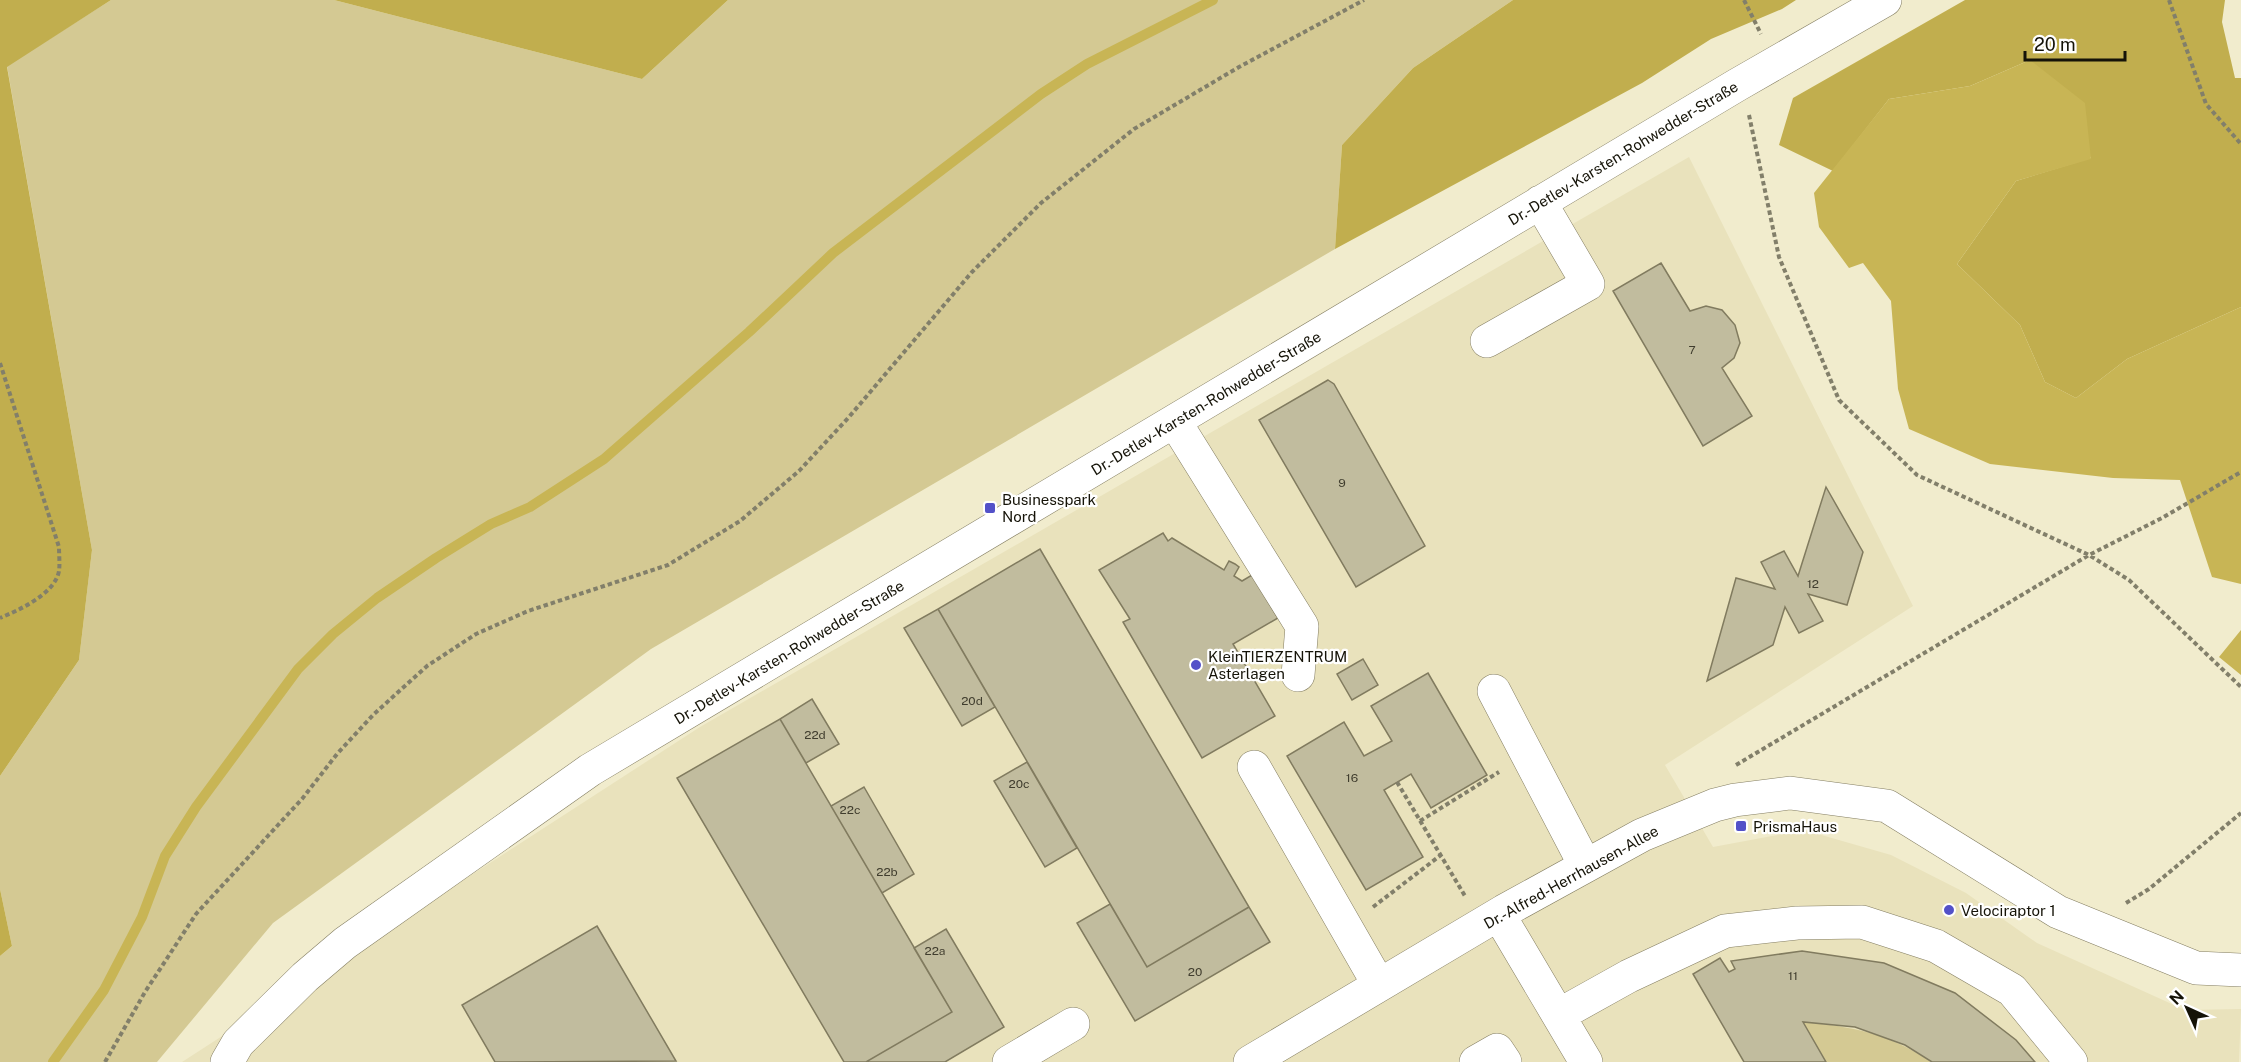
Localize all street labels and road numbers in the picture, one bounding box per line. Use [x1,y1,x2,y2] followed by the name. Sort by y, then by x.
[1505,78,1741,228] street label: Dr.-Detlev-Karsten-Rohwedder-Straße
[1088,328,1324,478] street label: Dr.-Detlev-Karsten-Rohwedder-Straße
[671,577,907,727] street label: Dr.-Detlev-Karsten-Rohwedder-Straße
[1481,822,1661,932] street label: Dr.-Alfred-Herrhausen-Allee

